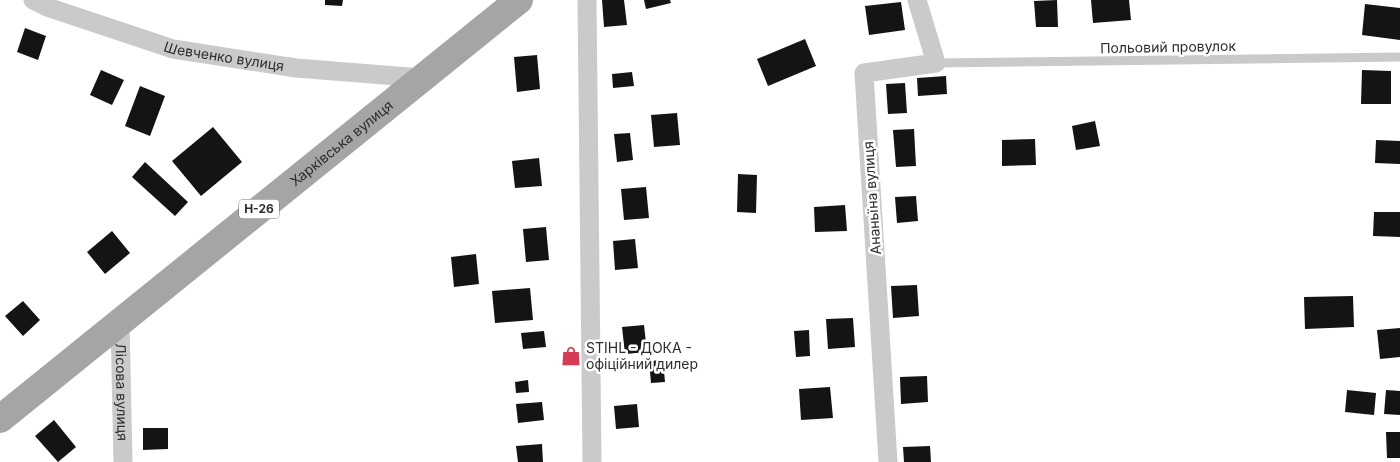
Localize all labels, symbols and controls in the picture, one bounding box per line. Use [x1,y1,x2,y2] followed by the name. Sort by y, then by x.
[1100,37,1236,56] street label: Польовий провулок
[162,38,285,74] street label: Шевченко вулиця
[287,96,396,189] street label: Харківська вулиця
[859,141,884,255] street label: Ананьїна вулиця
[239,200,279,218] road number: Н-26
[586,339,698,372] place label: STIHL - ДОКА - офіційний дилер
[112,343,132,441] street label: Лісова вулиця
[560,345,582,367] shop icon: STIHL - ДОКА - офіційний дилер

